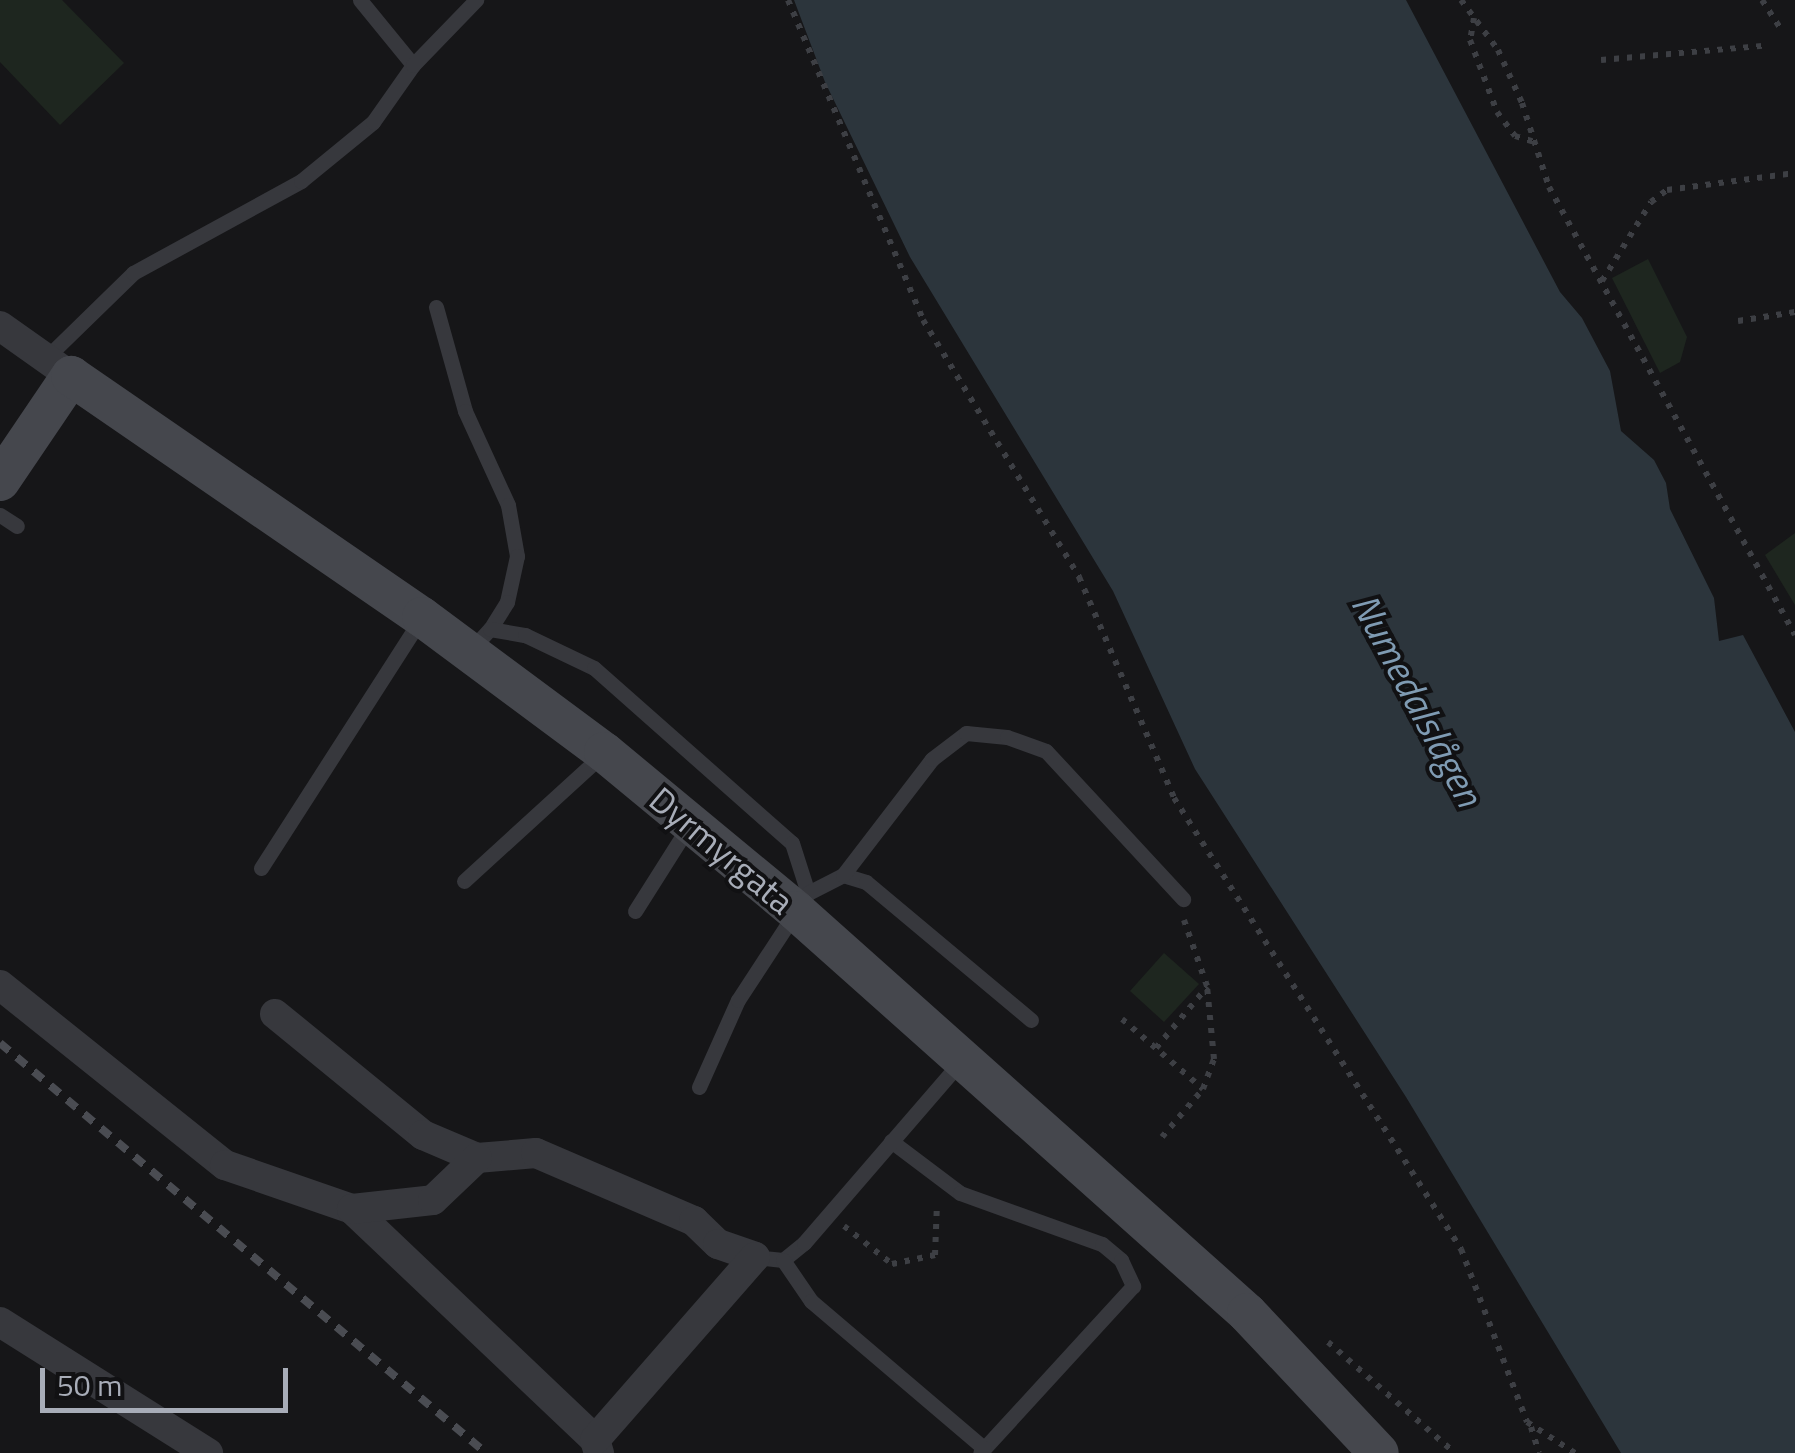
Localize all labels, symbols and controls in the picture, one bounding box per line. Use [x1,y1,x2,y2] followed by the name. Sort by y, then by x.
[1342,586,1492,814] water label: Numedalslågen
[642,778,802,922] street label: Dyrmyrgata
[45,1348,292,1410] scale bar
[57,1362,122,1408] text: 50 m

